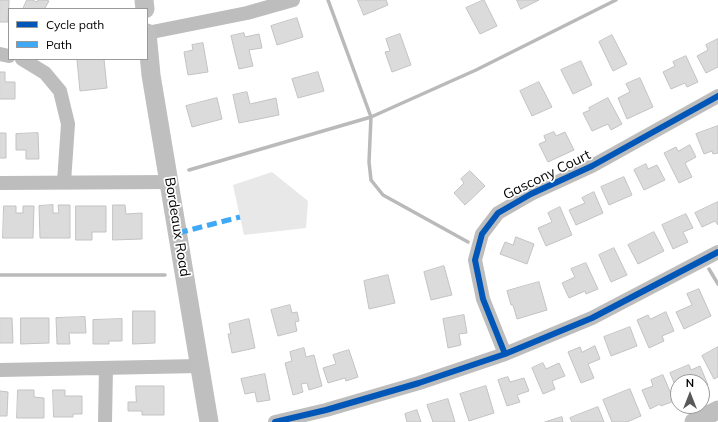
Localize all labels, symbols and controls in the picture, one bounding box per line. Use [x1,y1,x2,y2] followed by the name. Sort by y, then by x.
[8,8,148,60] legend
[46,17,104,32] text: Cycle path
[46,37,72,52] text: Path
[501,147,593,203] street label: Gascony Court
[161,176,193,278] street label: Bordeaux Road
[670,374,710,414] north arrow
[686,376,694,390] text: N

